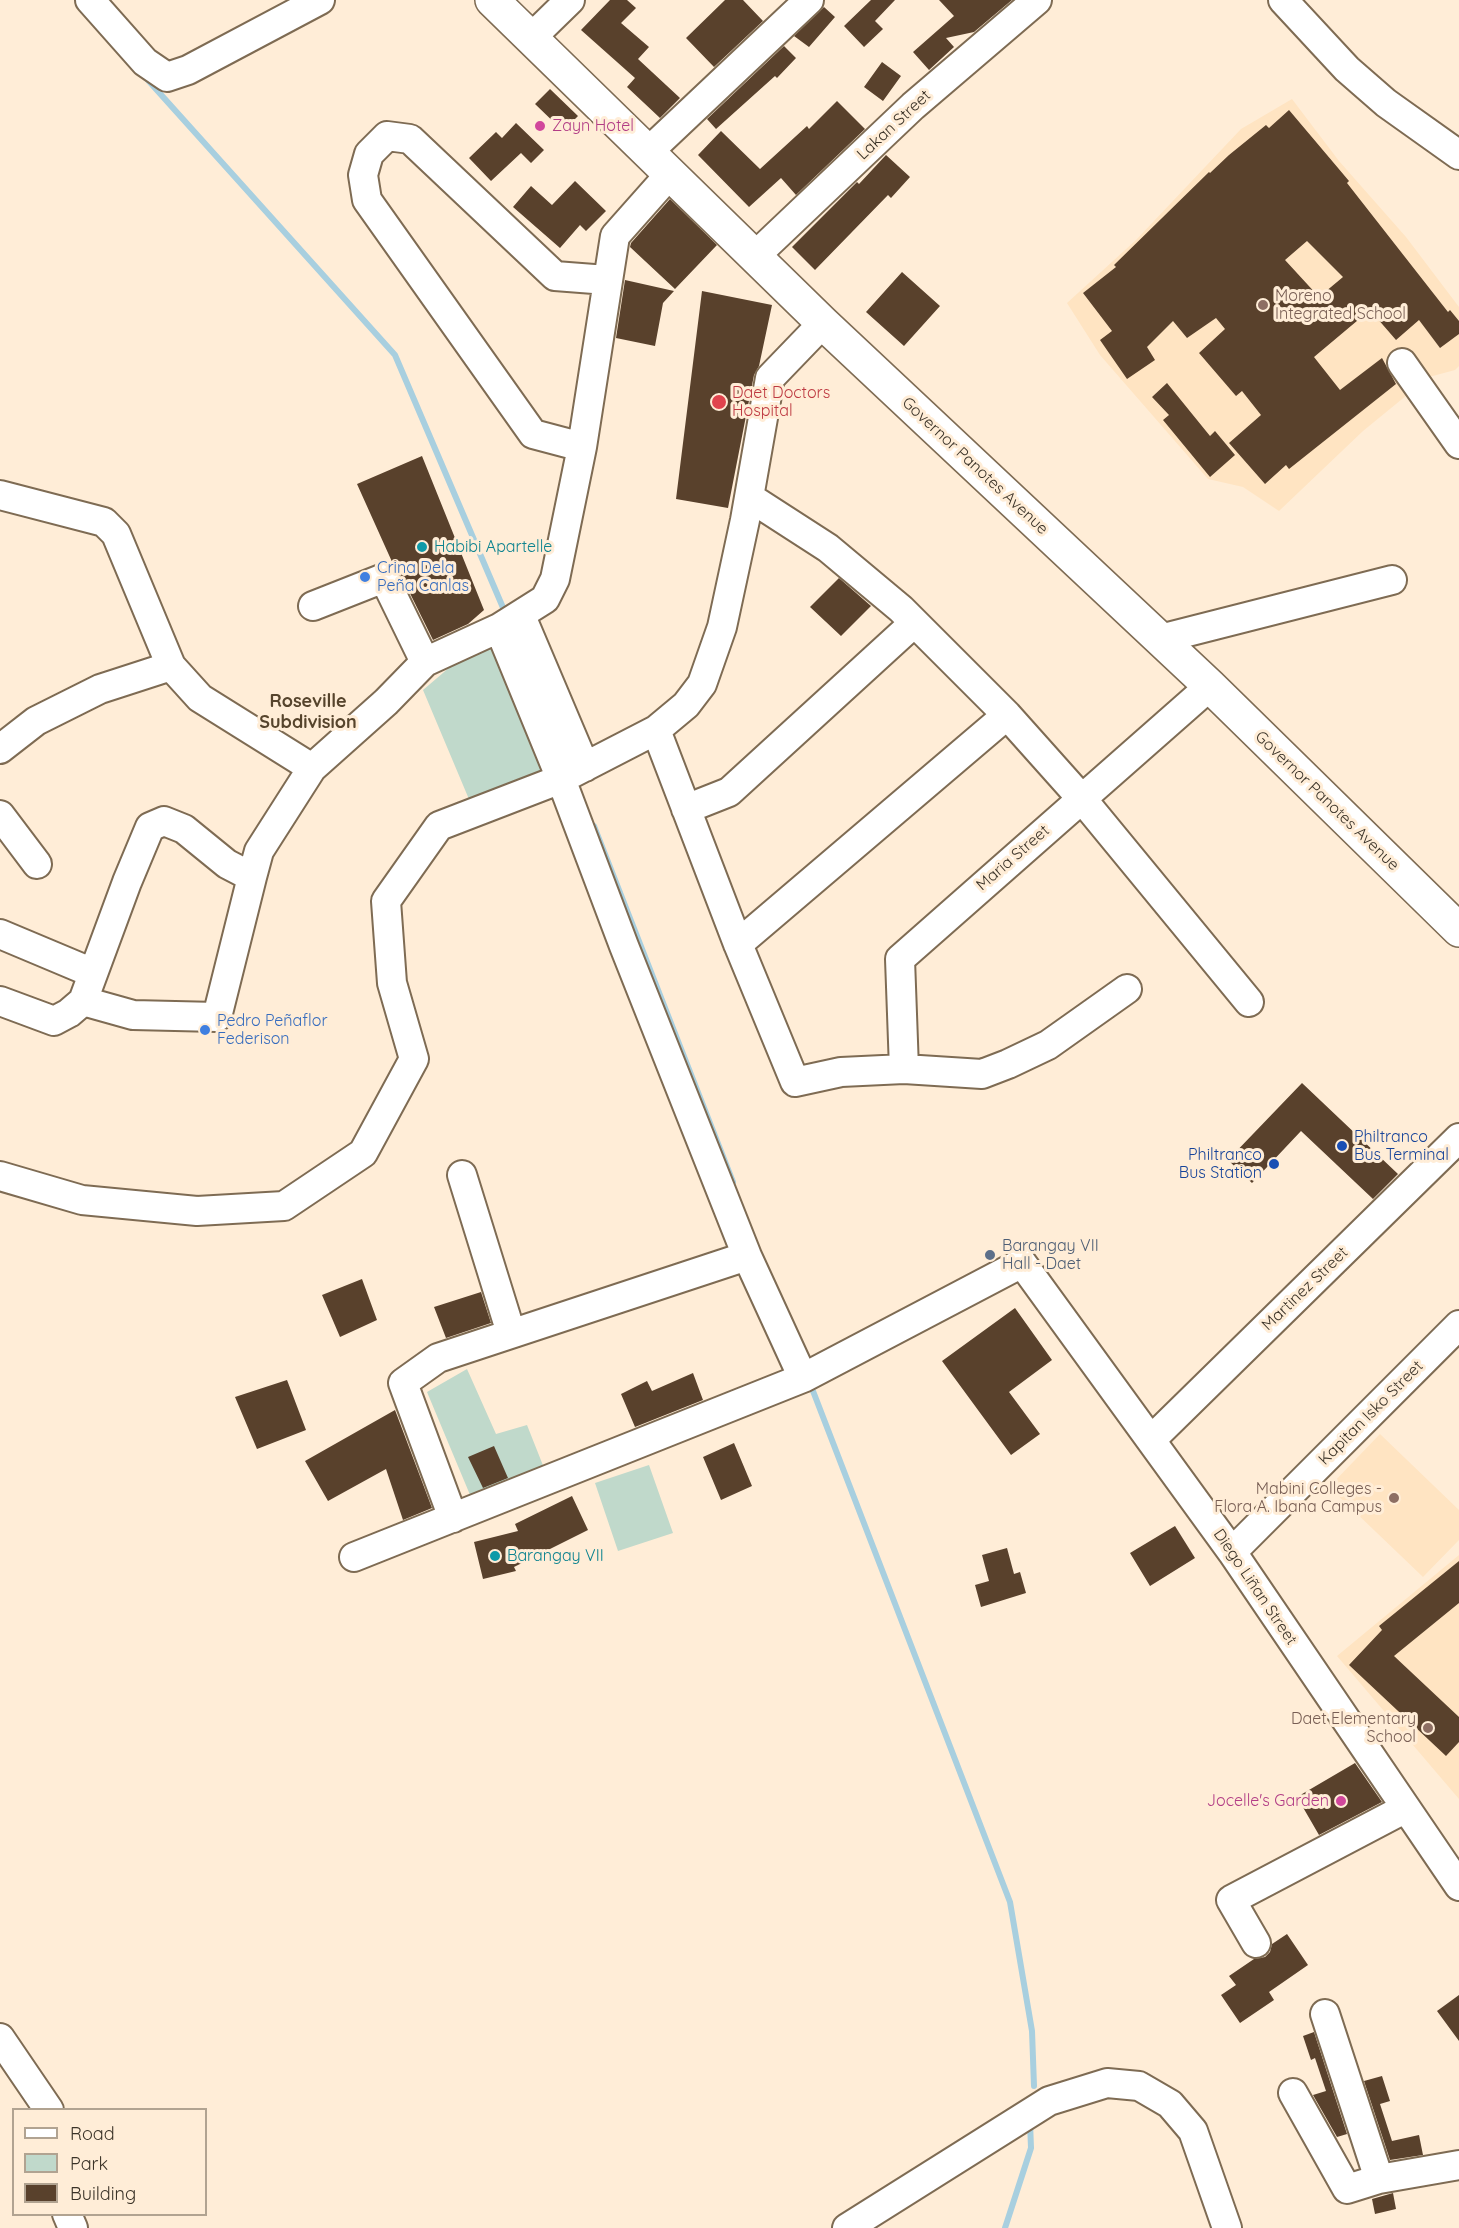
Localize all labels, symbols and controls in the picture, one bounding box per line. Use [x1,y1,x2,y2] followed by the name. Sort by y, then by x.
[853,86,935,164] street label: Lakan Street
[552,116,634,136] place label: Zayn Hotel
[533,119,547,133] marker: Zayn Hotel
[1275,286,1406,324] place label: Moreno Integrated School
[1256,298,1270,312] marker: Moreno Integrated School
[732,383,830,421] place label: Daet Doctors Hospital
[710,393,728,411] marker: Daet Doctors Hospital
[898,393,1052,539] street label: Governor Panotes Avenue
[434,537,552,557] place label: Habibi Apartelle
[415,540,429,554] marker: Habibi Apartelle
[377,558,469,596] place label: Crina Dela Peña Canlas
[358,570,372,584] marker: Crina Dela Peña Canlas
[259,691,357,734] district label: Roseville Subdivision
[1251,727,1403,875] street label: Governor Panotes Avenue
[973,821,1053,895] street label: Maria Street
[217,1011,328,1049] place label: Pedro Peñaflor Federison
[198,1023,212,1037] marker: Pedro Peñaflor Federison
[1354,1127,1449,1165] place label: Philtranco Bus Terminal
[1335,1139,1349,1153] marker: Philtranco Bus Terminal
[1179,1145,1262,1183] place label: Philtranco Bus Station
[1267,1157,1281,1171] marker: Philtranco Bus Station
[1002,1236,1099,1274] place label: Barangay VII Hall - Daet
[1258,1243,1352,1335] street label: Martinez Street
[983,1248,997,1262] marker: Barangay VII Hall - Daet
[1315,1357,1427,1469] street label: Kapitan Isko Street
[1214,1479,1382,1517] place label: Mabini Colleges - Flora A. Ibana Campus
[1387,1491,1401,1505] marker: Mabini Colleges - Flora A. Ibana Campus
[1209,1525,1301,1649] street label: Diego Liñan Street
[507,1546,604,1566] place label: Barangay VII
[488,1549,502,1563] marker: Barangay VII
[1291,1709,1416,1747] place label: Daet Elementary School
[1421,1721,1435,1735] marker: Daet Elementary School
[1207,1791,1329,1811] place label: Jocelle's Garden
[1334,1794,1348,1808] marker: Jocelle's Garden
[12,2108,207,2216] legend
[70,2122,115,2145] text: Road
[70,2152,108,2175] text: Park
[70,2182,136,2205] text: Building

